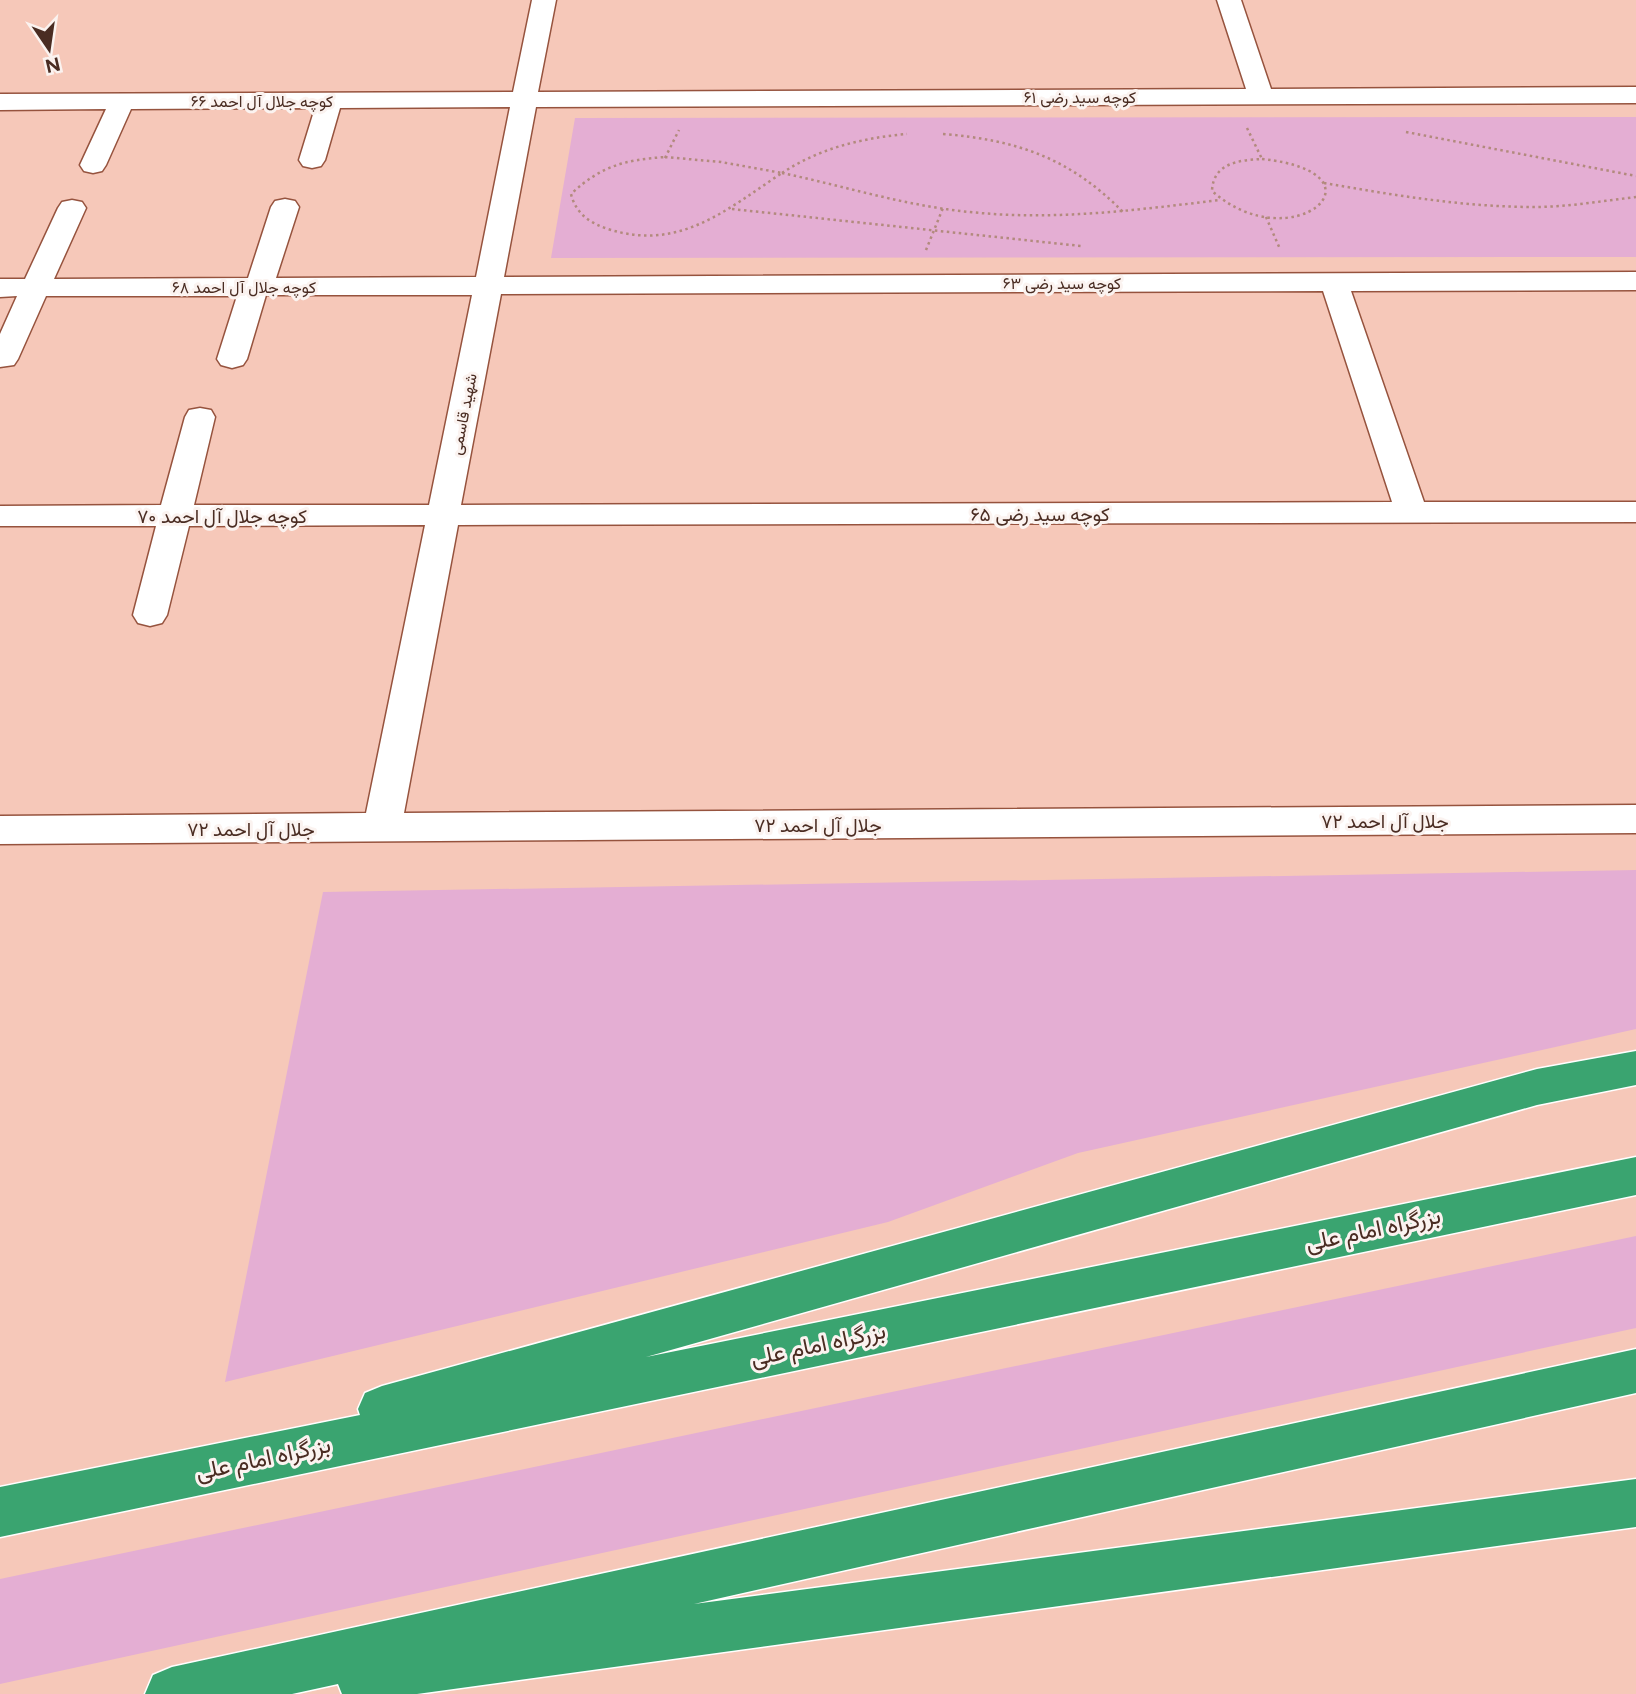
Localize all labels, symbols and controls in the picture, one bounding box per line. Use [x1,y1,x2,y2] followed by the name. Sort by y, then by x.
[14,14,84,84] north arrow
[43,52,62,78] text: N
[1024,88,1136,109] street label: کوچه سید رضی ۶۱
[191,92,333,113] street label: کوچه جلال آل احمد ۶۶
[1003,274,1121,295] street label: کوچه سید رضی ۶۳
[172,278,316,299] street label: کوچه جلال آل احمد ۶۸
[446,372,482,457] street label: شهید قاسمی
[970,503,1110,528] street label: کوچه سید رضی ۶۵
[137,505,307,530] street label: کوچه جلال آل احمد ۷۰
[1321,810,1449,833] street label: جلال آل احمد ۷۲
[754,814,882,837] street label: جلال آل احمد ۷۲
[187,818,315,841] street label: جلال آل احمد ۷۲
[1303,1201,1443,1258] street label: بزرگراه امام علی
[748,1316,888,1373] street label: بزرگراه امام علی
[193,1430,333,1487] street label: بزرگراه امام علی

